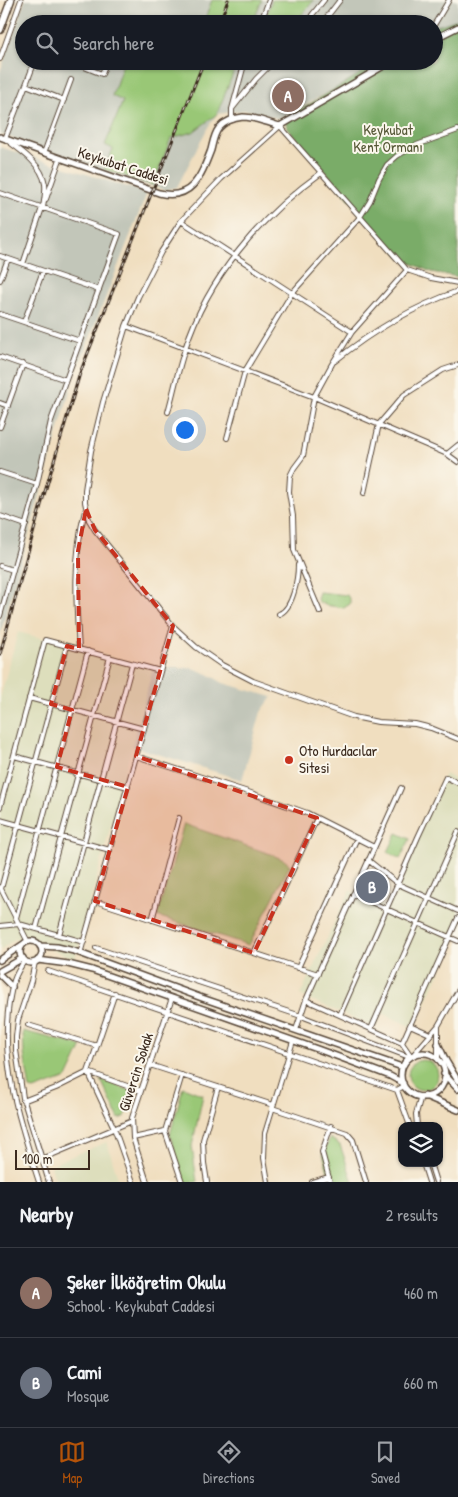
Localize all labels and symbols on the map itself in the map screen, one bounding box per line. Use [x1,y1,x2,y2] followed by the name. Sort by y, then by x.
[272,77,304,115] pin: A
[353,119,423,157] park label: Keykubat Kent Ormanı
[75,141,171,190] street label: Keykubat Caddesi
[172,417,198,443] your location
[299,740,378,778] place label: Oto Hurdacılar Sitesi
[283,754,295,766] marker: Oto Hurdacılar Sitesi
[356,868,388,906] pin: B
[113,1030,158,1114] street label: Güvercin Sokak
[15,1147,90,1170] scale bar

